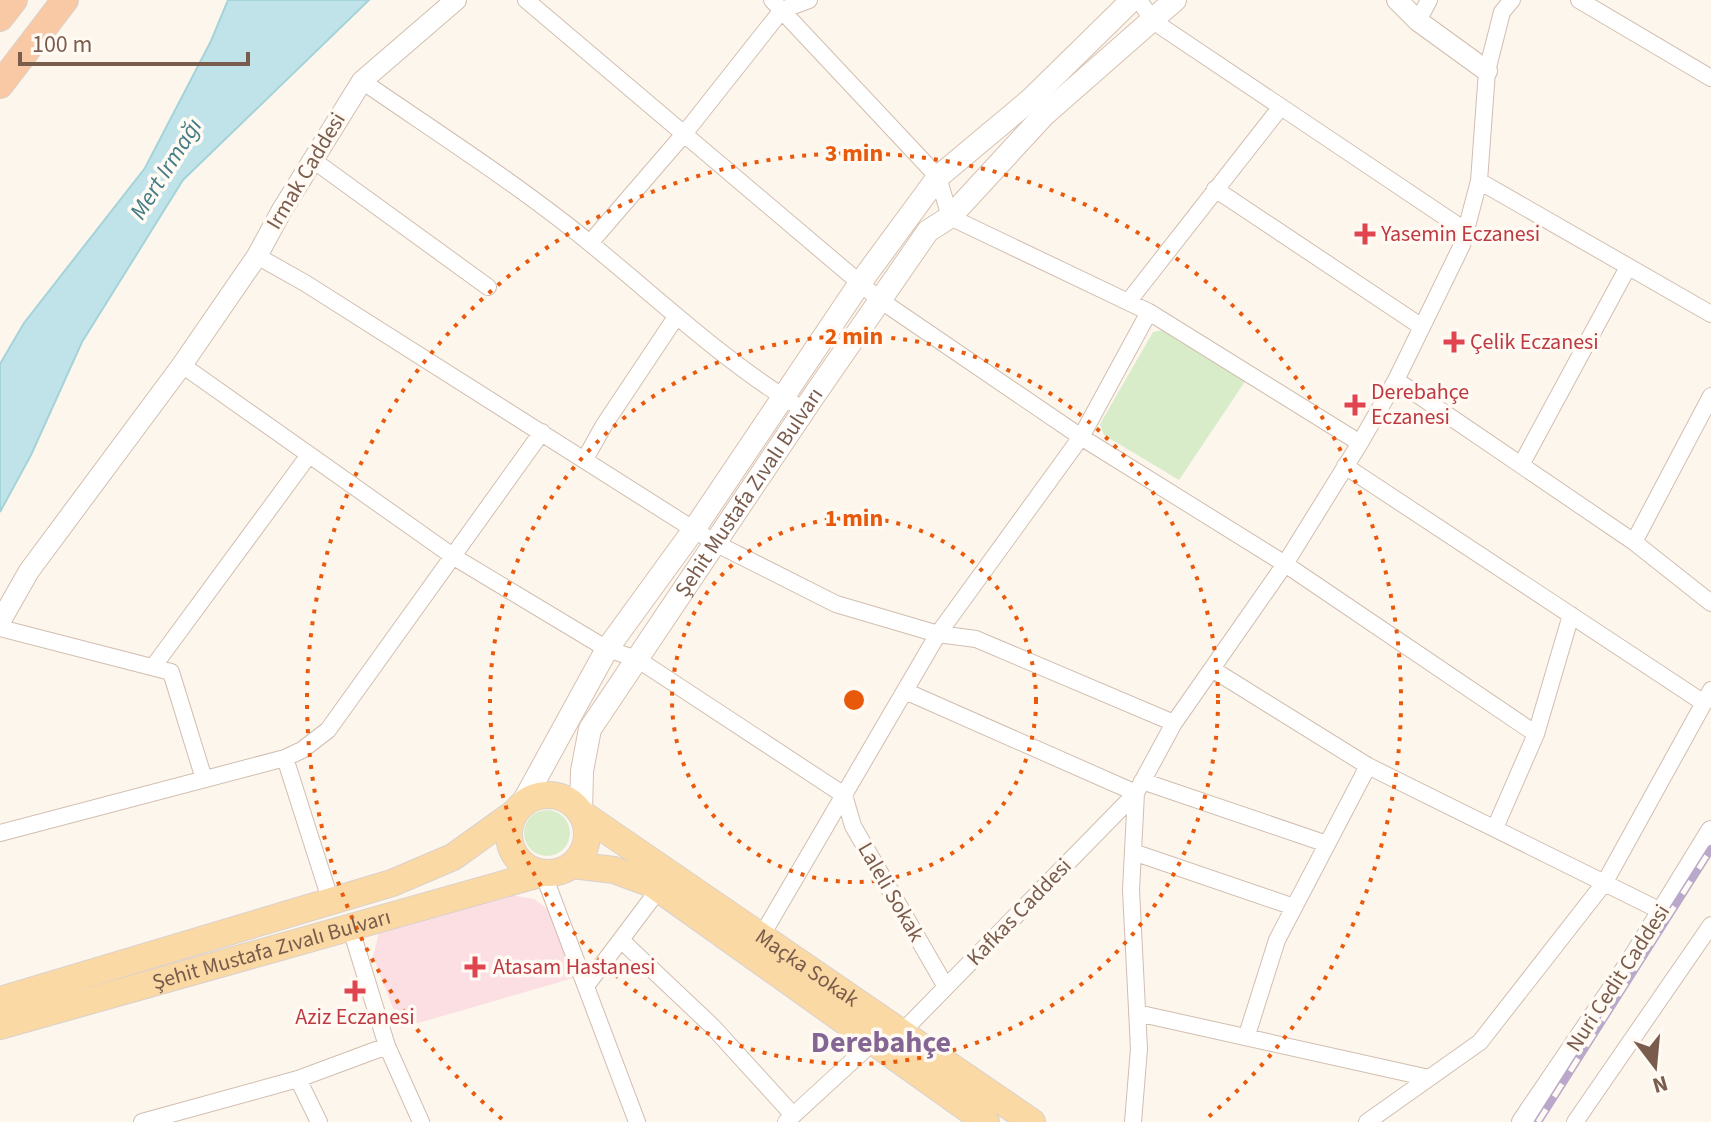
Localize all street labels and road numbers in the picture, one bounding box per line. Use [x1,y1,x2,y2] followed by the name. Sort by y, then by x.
[258,106,354,236] street label: Irmak Caddesi
[667,381,831,603] street label: Şehit Mustafa Zıvalı Bulvarı
[850,836,932,948] street label: Laleli Sokak
[959,851,1079,973] street label: Kafkas Caddesi
[1558,898,1678,1058] street label: Nuri Cedit Caddesi
[148,901,394,998] street label: Şehit Mustafa Zıvalı Bulvarı
[749,921,866,1015] street label: Maçka Sokak

